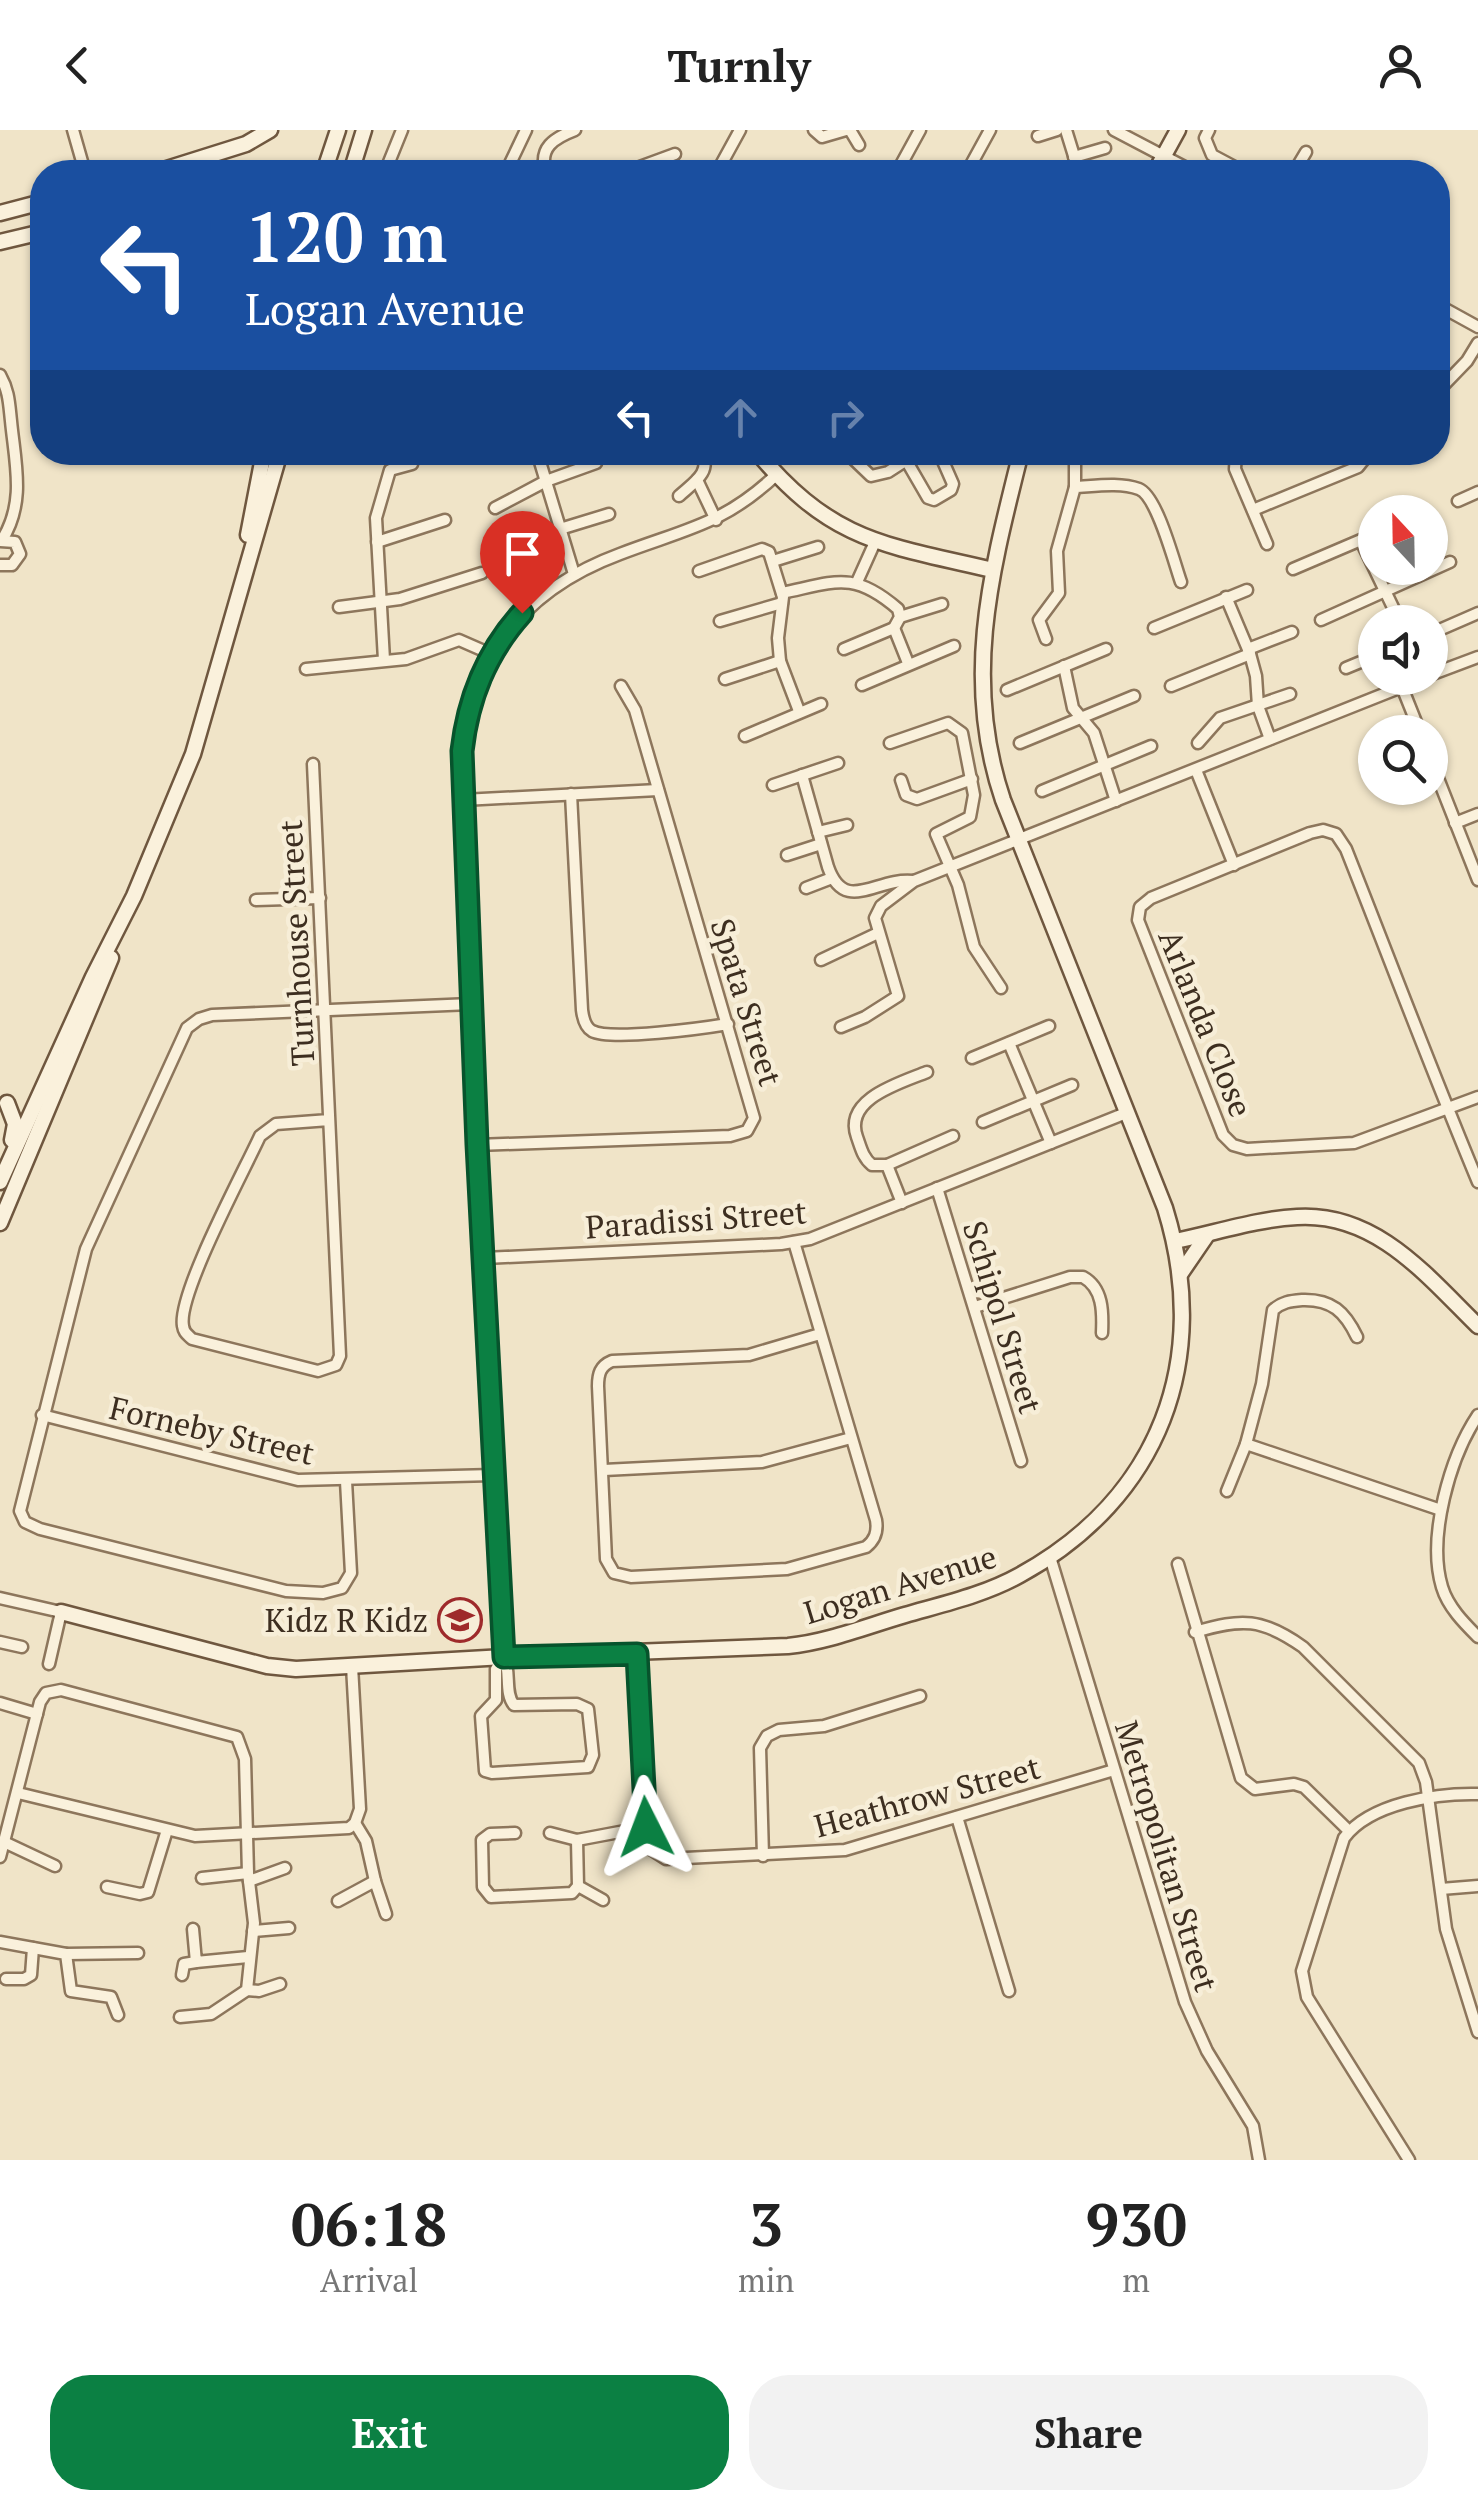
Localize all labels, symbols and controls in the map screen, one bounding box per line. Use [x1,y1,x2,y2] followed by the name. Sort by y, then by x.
[667,35,811,95] text: Turnly
[50,38,105,93] icon: back
[1373,38,1428,93] icon: person
[245,189,447,282] text: 120 m
[80,200,210,330] icon: left
[245,278,525,338] text: Logan Avenue
[608,390,663,445] icon: left
[713,390,768,445] icon: ahead
[818,390,873,445] icon: right
[1358,495,1448,585] north arrow
[1358,495,1448,805] map controls
[480,511,565,614] pin
[495,526,550,581] icon: arrive
[1358,605,1448,695] button: sound
[1358,715,1448,805] button: search
[269,819,323,1067] street label: Turnhouse Street
[702,913,792,1091] street label: Spata Street
[1149,923,1263,1123] street label: Arlanda Close
[584,1190,808,1248] street label: Paradissi Street
[954,1216,1052,1418] street label: Schipol Street
[106,1386,319,1474] street label: Forneby Street
[799,1535,1001,1633] street label: Logan Avenue
[437,1597,483,1643] school or university icon: Kidz R Kidz
[265,1599,428,1641] place label: Kidz R Kidz
[1106,1716,1228,1997] street label: Metropolitan Street
[809,1746,1045,1846] street label: Heathrow Street
[594,1775,698,1879] position arrow
[291,2184,447,2263] text: 06:18
[749,2184,783,2263] text: 3
[1085,2184,1187,2263] text: 930
[320,2259,418,2301] text: Arrival
[738,2259,794,2301] text: min
[1122,2259,1150,2301] text: m
[50,2375,729,2490] button: Exit
[749,2375,1428,2490] button: Share

